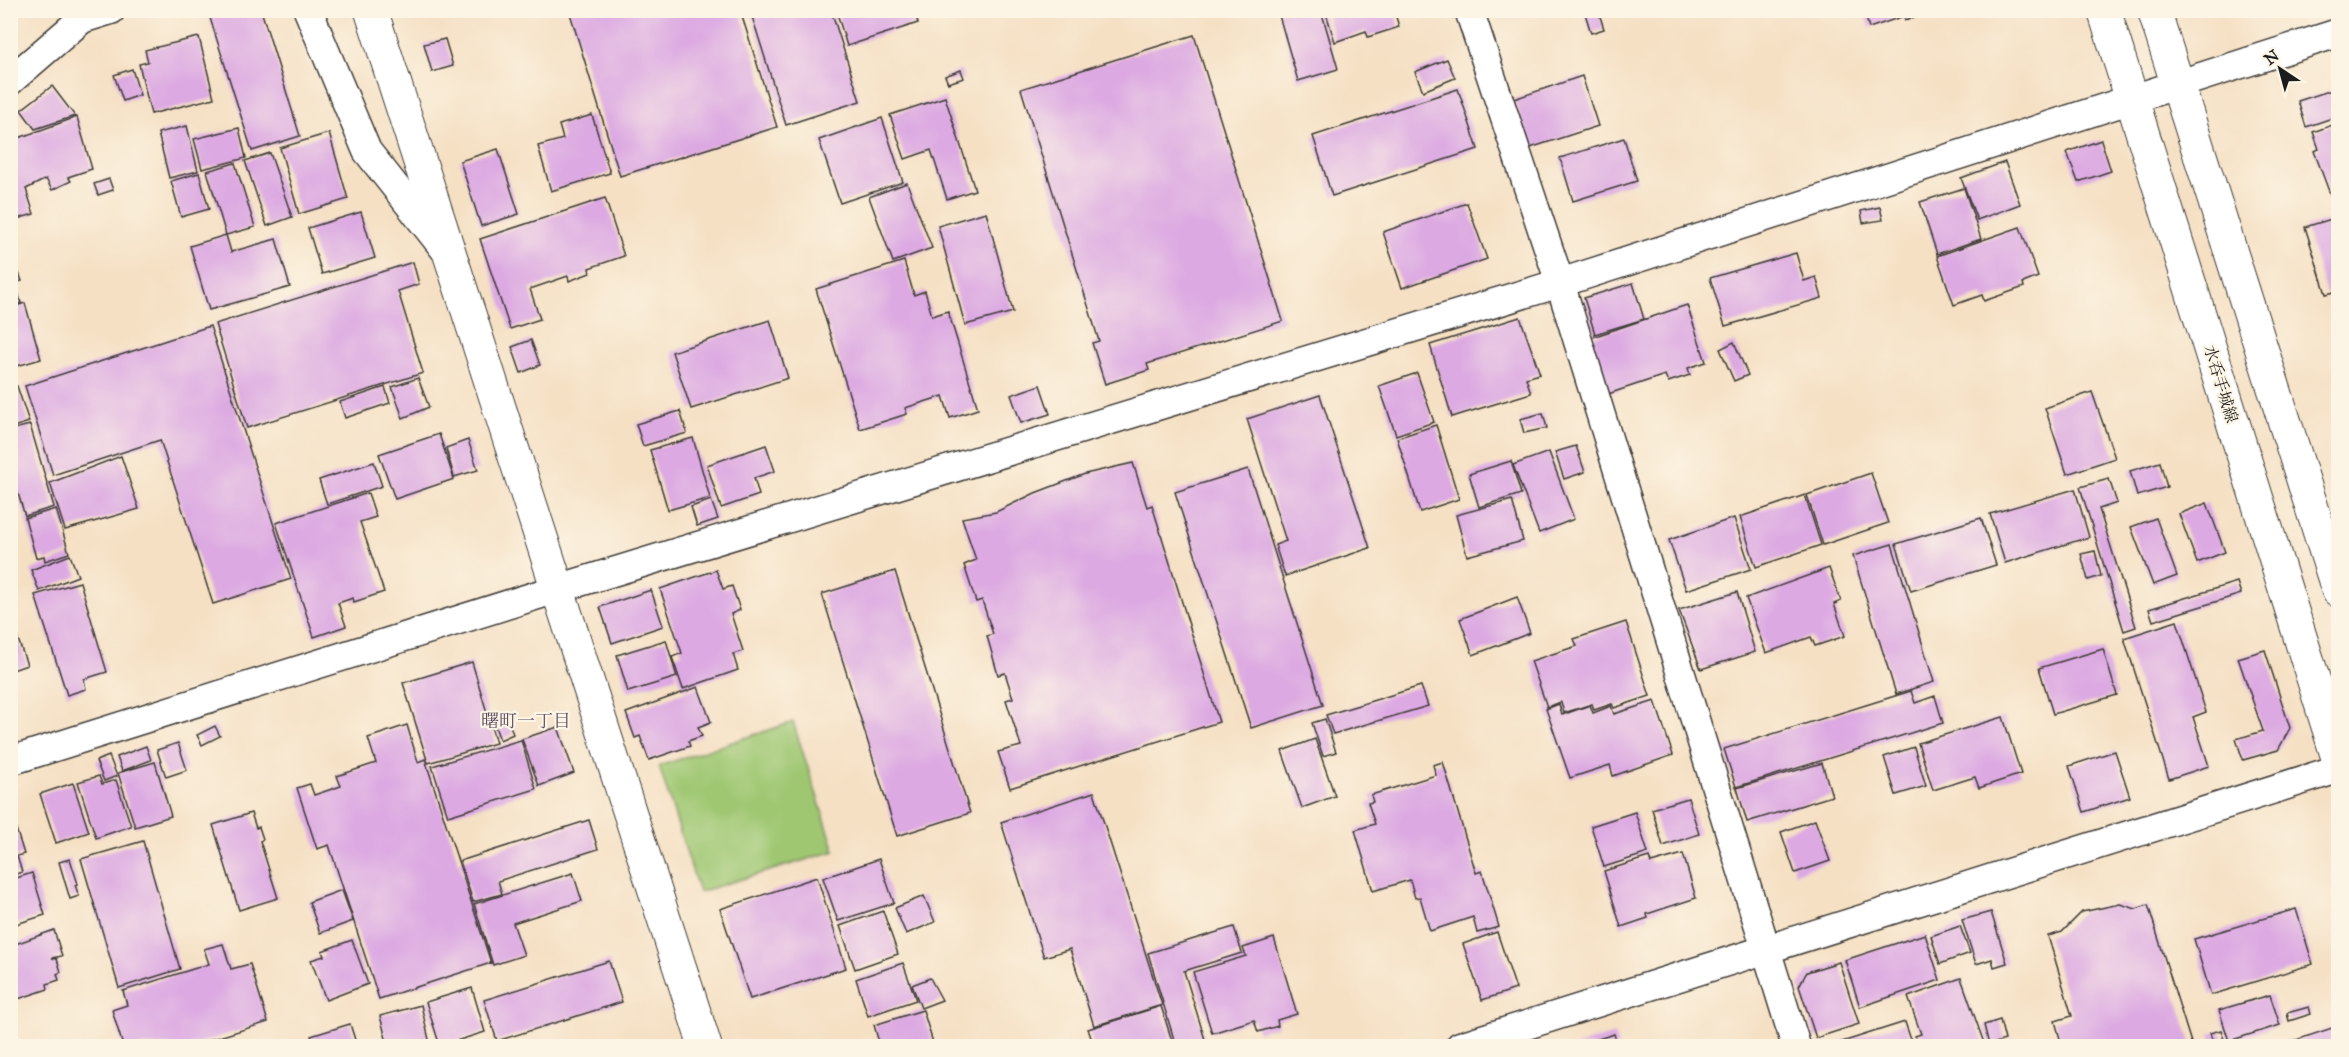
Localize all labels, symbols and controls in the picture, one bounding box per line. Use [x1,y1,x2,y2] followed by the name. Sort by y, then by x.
[2250,39,2310,99] north arrow
[2260,45,2283,69] text: N
[2200,343,2242,425] street label: 水呑手城線
[481,710,571,732] district label: 曙町一丁目

